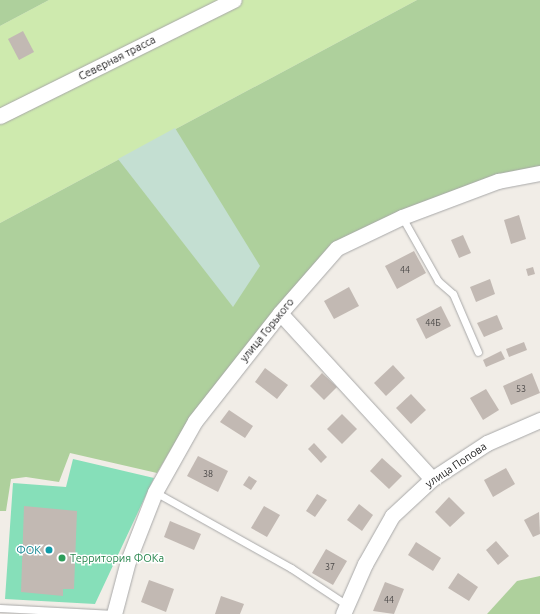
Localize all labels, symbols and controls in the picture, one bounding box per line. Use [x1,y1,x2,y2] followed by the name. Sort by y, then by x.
[76,33,158,83] street label: Северная трасса
[400,265,410,275] house number: 44
[237,295,297,365] street label: улица Горького
[425,318,441,328] house number: 44Б
[516,384,526,394] house number: 53
[423,440,489,490] street label: улица Попова
[203,469,213,479] house number: 38
[16,543,41,557] place label: ФОК
[44,545,54,555] marker: ФОК
[70,551,164,565] place label: Территория ФОКа
[57,553,67,563] marker: Территория ФОКа
[325,562,335,572] house number: 37
[384,595,394,605] house number: 44

